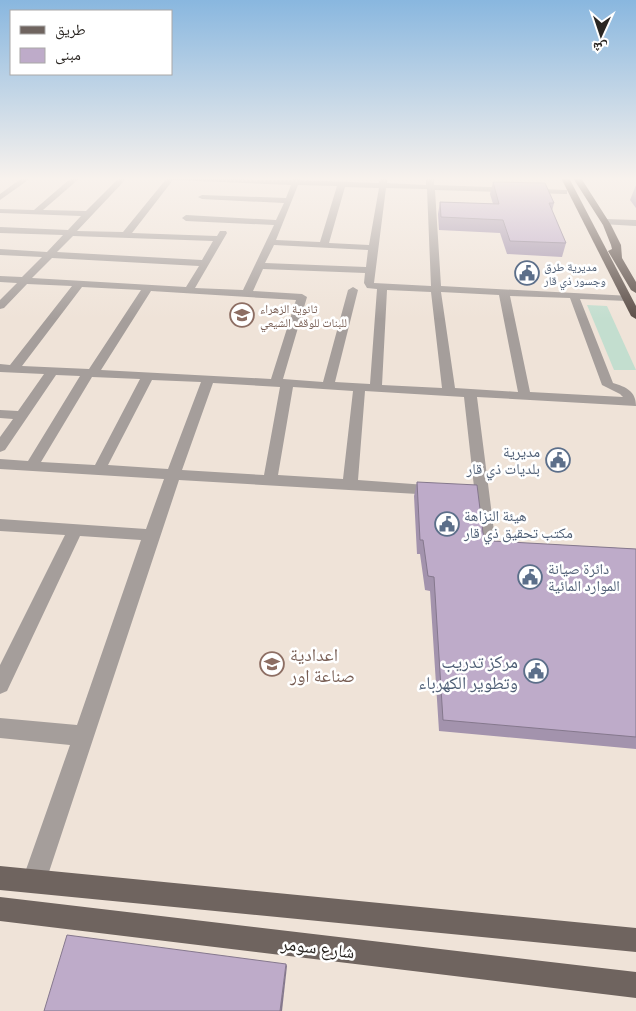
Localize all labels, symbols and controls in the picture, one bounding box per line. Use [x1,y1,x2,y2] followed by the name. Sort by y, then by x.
[10,10,172,75] legend
[576,10,626,60] north arrow
[55,20,86,40] text: طريق
[592,39,608,57] text: ش
[55,45,81,65] text: مبنى
[543,259,606,291] place label: مديرية طرق وجسور ذي قار
[514,260,540,286] public building icon: مديرية طرق وجسور ذي قار
[260,301,347,333] place label: ثانوية الزهراء للبنات للوقف الشيعي
[229,302,255,328] school or university icon: ثانوية الزهراء للبنات للوقف الشيعي
[466,442,540,481] place label: مديرية بلديات ذي قار
[545,447,571,473] public building icon: مديرية بلديات ذي قار
[463,506,573,545] place label: هيئة النزاهة مكتب تحقيق ذي قار
[434,511,460,537] public building icon: هيئة النزاهة مكتب تحقيق ذي قار
[548,559,620,595] place label: دائرة صيانة الموارد المائية
[517,564,543,590] public building icon: دائرة صيانة الموارد المائية
[289,643,355,686] place label: اعدادية صناعة اور
[418,650,518,694] place label: مركز تدريب وتطوير الكهرباء
[259,651,285,677] school or university icon: اعدادية صناعة اور
[523,658,549,684] public building icon: مركز تدريب وتطوير الكهرباء
[279,931,356,963] street label: شارع سومر

